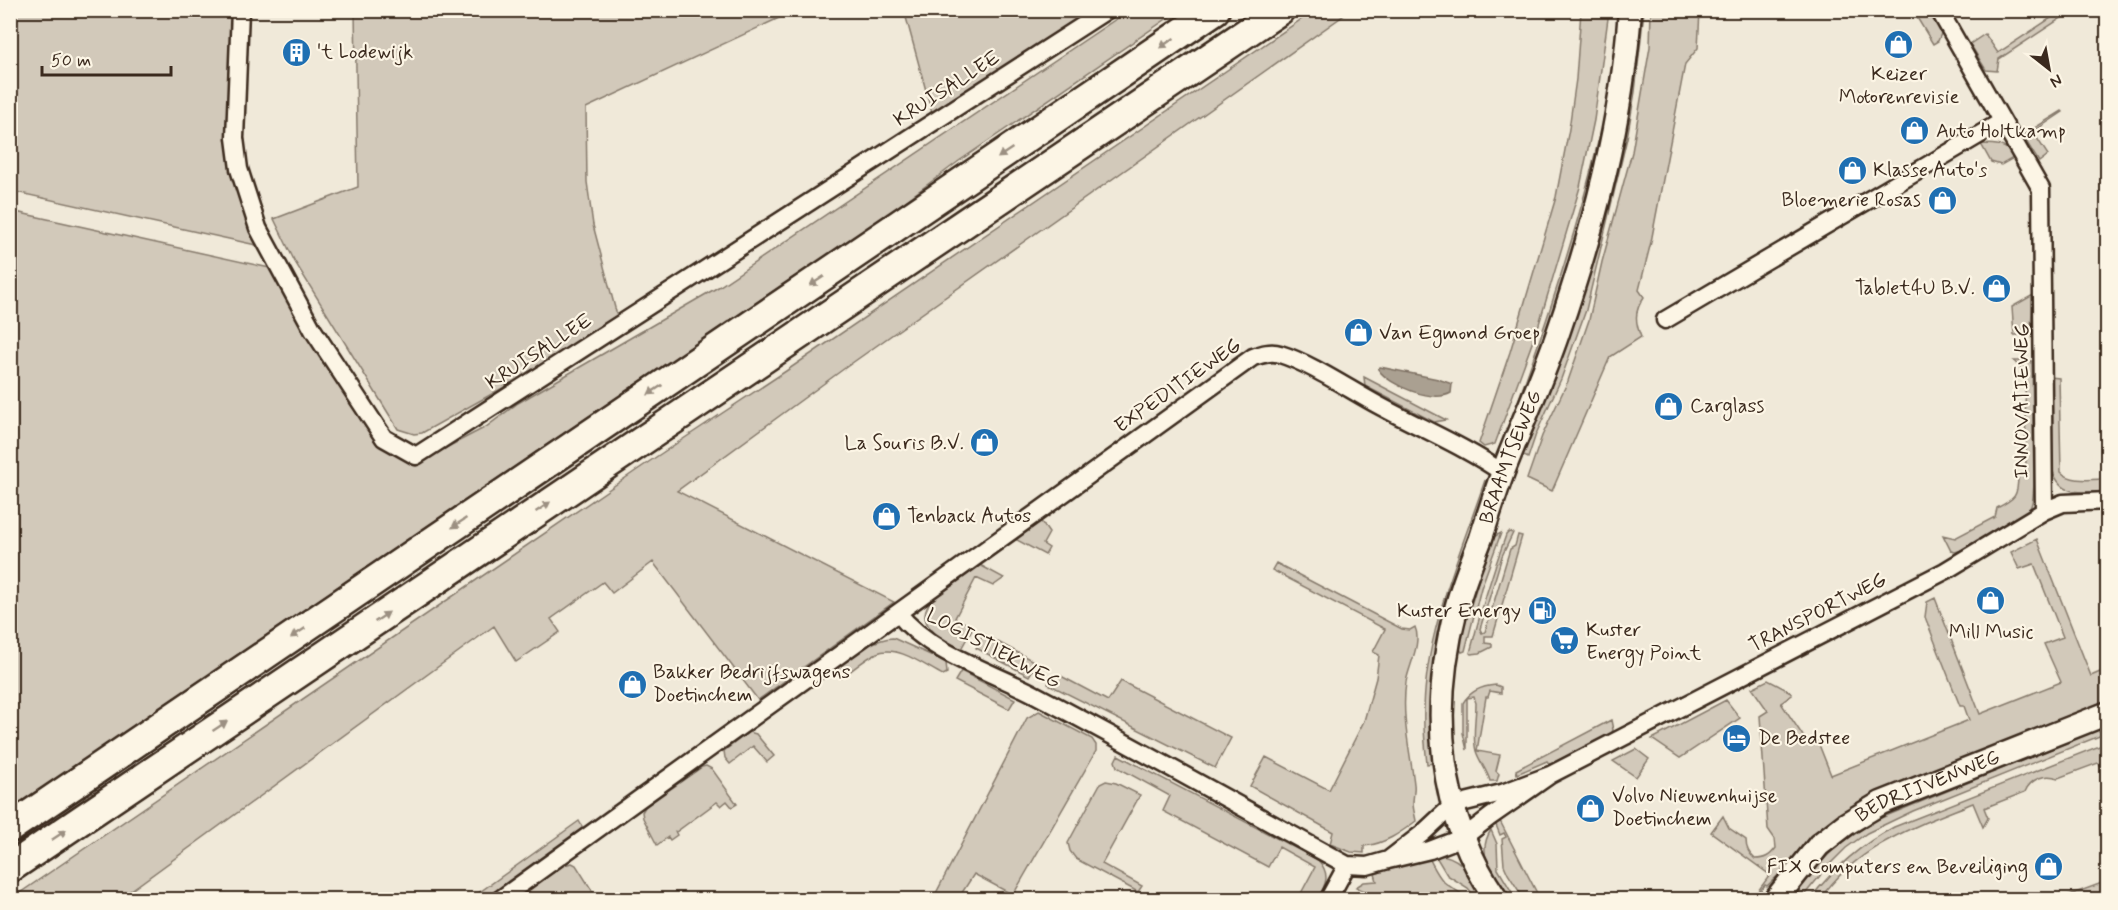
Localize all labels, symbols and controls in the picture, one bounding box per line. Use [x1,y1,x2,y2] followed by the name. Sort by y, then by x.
[1883,28,1915,60] shop icon: Keizer Motorenrevisie
[280,36,312,68] building icon: 't Lodewijk
[1159,37,1175,49] one-way arrow
[42,39,171,77] scale bar
[317,39,413,66] place label: 't Lodewijk
[2019,39,2079,99] north arrow
[889,44,1005,134] street label: KRUISALLEE
[51,49,91,73] text: 50 m
[1839,61,1959,111] place label: Keizer Motorenrevisie
[2046,69,2066,92] text: N
[1899,115,1931,147] shop icon: Auto Holtkamp
[1936,118,2066,145] place label: Auto Holtkamp
[997,147,1013,158] one-way arrow
[1836,154,1868,186] shop icon: Klasse Auto's
[1873,157,1988,184] place label: Klasse Auto's
[1926,184,1958,216] shop icon: Bloemerie Rosas
[1782,187,1921,214] place label: Bloemerie Rosas
[1980,272,2012,304] shop icon: Tablet4U B.V.
[809,275,825,287] one-way arrow
[1855,275,1975,302] place label: Tablet4U B.V.
[481,307,597,397] street label: KRUISALLEE
[1342,317,1374,349] shop icon: Van Egmond Groep
[1379,320,1540,348] place label: Van Egmond Groep
[2009,323,2036,479] street label: INNOVATIEWEG
[1109,332,1247,440] street label: EXPEDITIEWEG
[648,384,664,396] one-way arrow
[1473,386,1548,527] street label: BRAAMTSEWEG
[1653,390,1685,422] shop icon: Carglass
[1690,393,1764,421] place label: Carglass
[969,427,1001,459] shop icon: La Souris B.V.
[845,430,964,457] place label: La Souris B.V.
[870,500,902,532] shop icon: Tenback Autos
[535,502,552,513] one-way arrow
[907,503,1031,530] place label: Tenback Autos
[452,517,468,529] one-way arrow
[1744,567,1892,659] street label: TRANSPORTWEG
[1975,585,2007,617] shop icon: Mill Music
[1526,595,1558,627] fuel station icon: Kuster Energy
[1397,598,1521,625] place label: Kuster Energy
[921,602,1065,696] street label: LOGISTIEKWEG
[373,611,390,622] one-way arrow
[1586,617,1702,668] place label: Kuster Energy Point
[1949,619,2033,646] place label: Mill Music
[1549,625,1581,657] supermarket icon: Kuster Energy Point
[290,627,306,638] one-way arrow
[653,659,850,709] place label: Bakker Bedrijfswagens Doetinchem
[616,668,648,700] shop icon: Bakker Bedrijfswagens Doetinchem
[212,720,228,732] one-way arrow
[1721,722,1753,754] hotel icon: De Bedstee
[1758,725,1850,752] place label: De Bedstee
[1850,744,2004,829] street label: BEDRIJVENWEG
[1612,783,1777,833] place label: Volvo Nieuwenhuijse Doetinchem
[1575,792,1607,824] shop icon: Volvo Nieuwenhuijse Doetinchem
[51,830,67,841] one-way arrow
[2033,851,2065,883] shop icon: FIX Computers en Beveiliging
[1767,854,2028,882] place label: FIX Computers en Beveiliging

